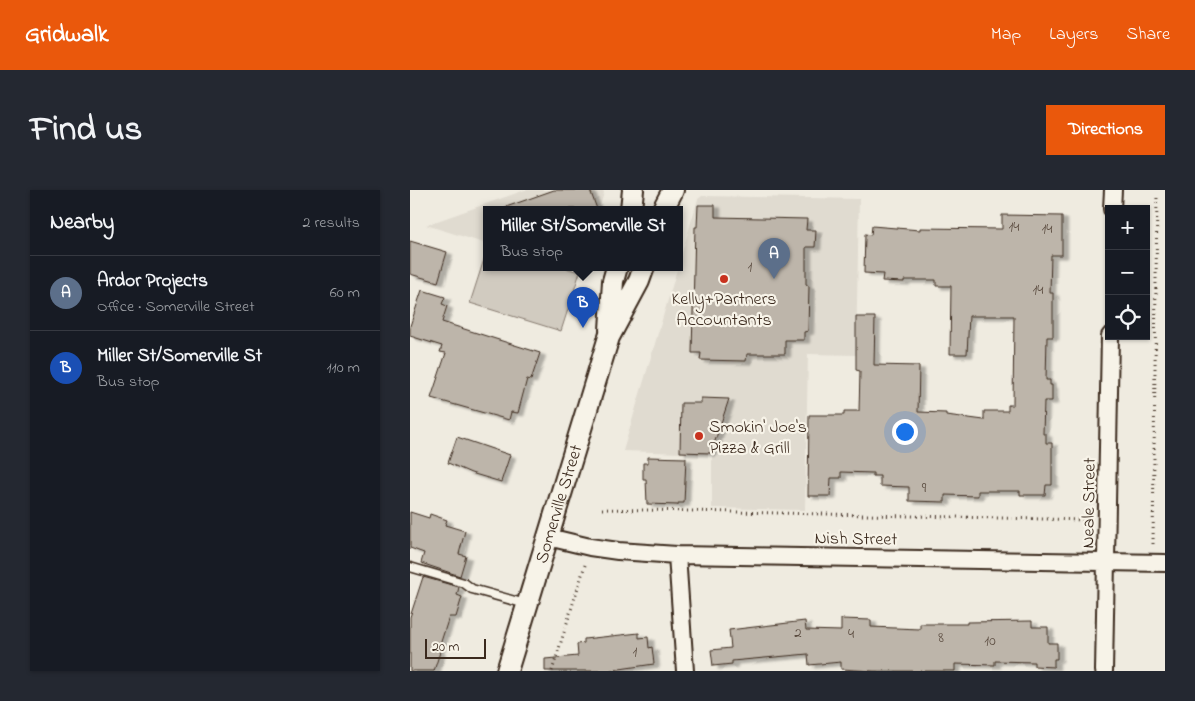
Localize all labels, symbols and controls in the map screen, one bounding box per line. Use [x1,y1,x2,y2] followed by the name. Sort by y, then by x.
[25,18,109,53] text: Gridwalk
[991,22,1021,48] text: Map
[1049,22,1099,48] text: Layers
[1127,22,1170,48] text: Share
[30,105,142,156] text: Find us
[1046,105,1165,155] button: Directions
[1105,205,1150,340] map controls
[1105,205,1150,250] button: +
[483,206,683,271] popup
[50,208,114,238] text: Nearby
[302,211,360,235] text: 2 results
[500,213,666,240] text: Miller St/Somerville St
[1009,216,1019,238] house number: 14
[1042,218,1052,240] house number: 14
[758,238,790,279] pin: A
[500,240,563,264] text: Bus stop
[1105,250,1150,295] button: −
[748,256,753,278] house number: 1
[97,268,208,295] text: Ardor Projects
[718,273,730,285] marker: Kelly+Partners Accountants
[1033,279,1043,301] house number: 14
[61,281,71,305] text: A
[330,281,360,305] text: 60 m
[567,287,599,328] pin: B
[672,287,776,334] place label: Kelly+Partners Accountants
[97,295,255,319] text: Office · Somerville Street
[1105,295,1150,340] button: locate
[97,343,262,370] text: Miller St/Somerville St
[61,356,71,380] text: B
[326,356,360,380] text: 110 m
[97,370,160,394] text: Bus stop
[709,415,807,462] place label: Smokin' Joe's Pizza & Grill
[892,419,918,445] your location
[693,430,705,442] marker: Smokin' Joe's Pizza & Grill
[530,442,590,567] street label: Somerville Street
[1076,457,1104,549] street label: Neale Street
[922,477,927,499] house number: 9
[814,526,898,554] street label: Nish Street
[794,622,802,644] house number: 2
[848,623,854,645] house number: 4
[938,627,944,649] house number: 8
[984,630,996,652] house number: 10
[425,636,486,659] scale bar
[432,637,459,658] text: 20 m
[633,641,638,663] house number: 1

